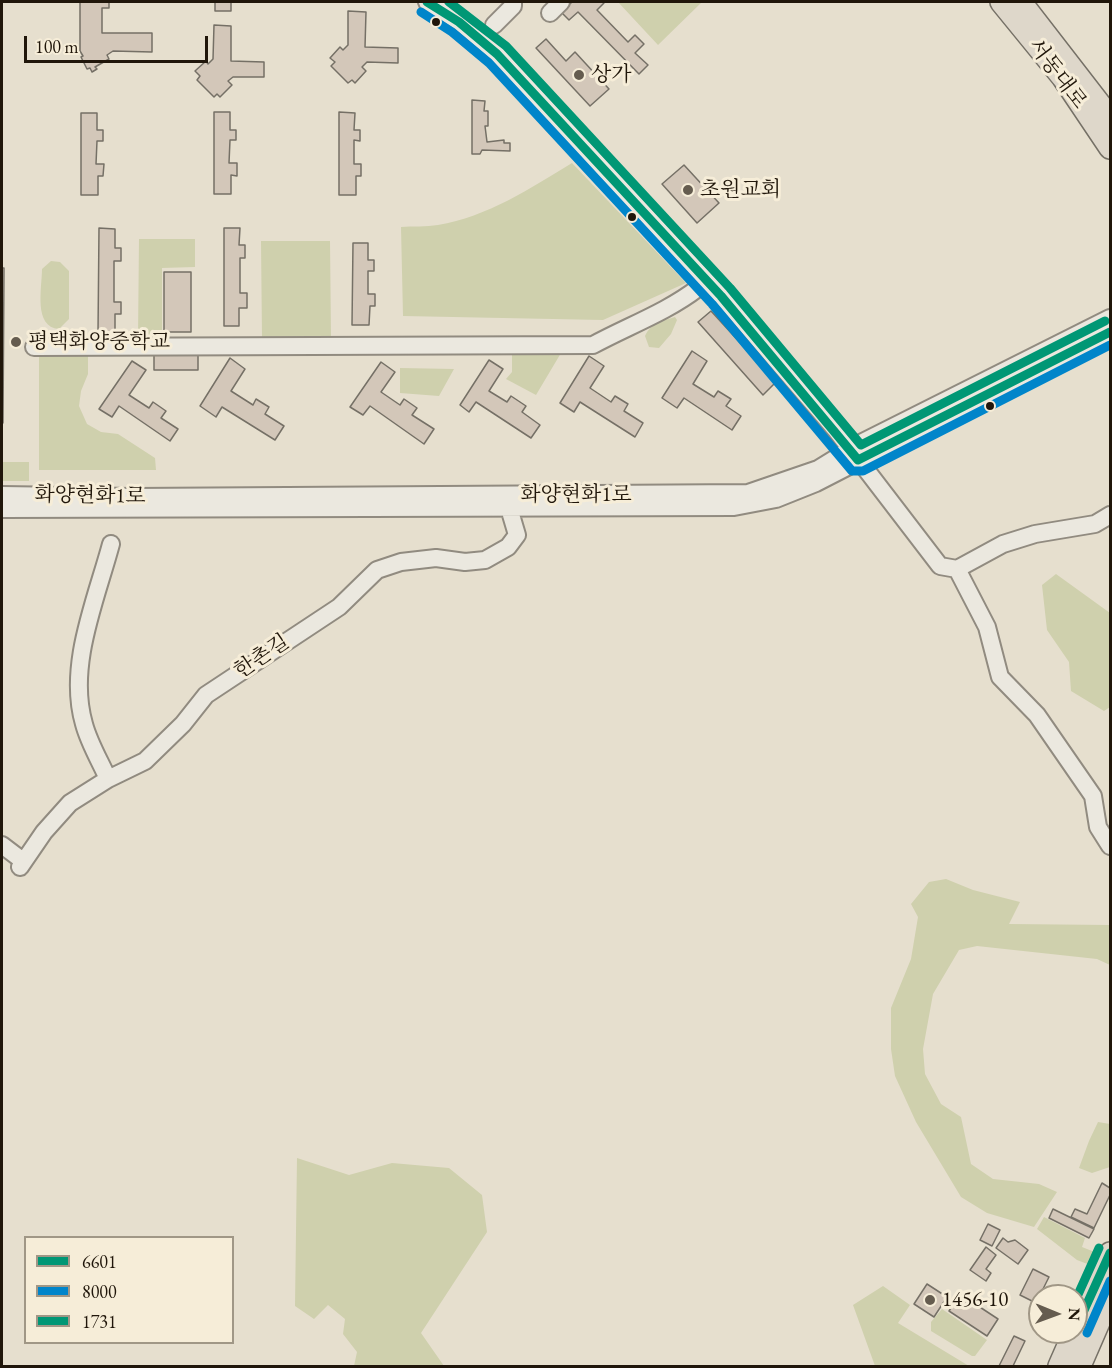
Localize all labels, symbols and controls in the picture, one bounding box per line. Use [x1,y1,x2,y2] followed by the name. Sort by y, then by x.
[430,16,442,28] unlabelled marker
[27,24,212,62] scale bar
[1023,34,1091,114] street label: 서동대로
[35,35,79,58] text: 100 m
[591,62,632,88] place label: 상가
[572,68,586,82] marker: 상가
[700,177,781,203] place label: 초원교회
[681,183,695,197] marker: 초원교회
[626,211,638,223] unlabelled marker
[28,329,170,355] place label: 평택화양중학교
[9,335,23,349] marker: 평택화양중학교
[984,400,996,412] unlabelled marker
[34,482,146,510] street label: 화양현화1로
[520,482,632,508] street label: 화양현화1로
[230,630,294,684] street label: 한촌길
[24,1236,234,1344] legend
[82,1250,117,1273] text: 6601
[82,1280,117,1303] text: 8000
[1028,1284,1088,1344] north arrow
[942,1287,1008,1313] place label: 1456-10
[923,1293,937,1307] marker: 1456-10
[1064,1308,1085,1321] text: N
[82,1310,117,1333] text: 1731

